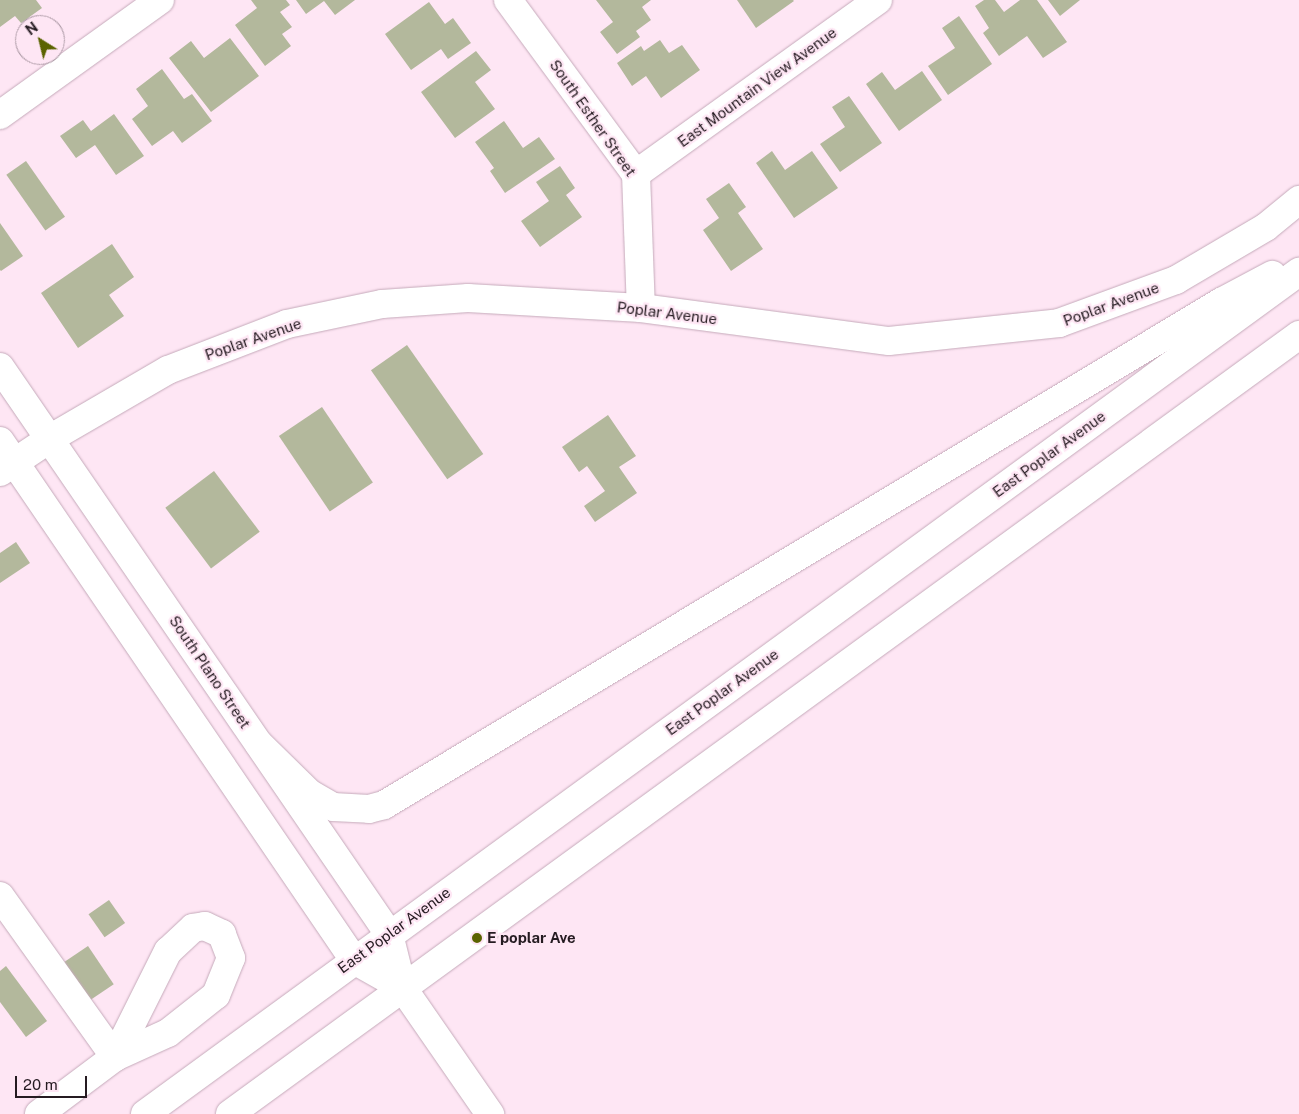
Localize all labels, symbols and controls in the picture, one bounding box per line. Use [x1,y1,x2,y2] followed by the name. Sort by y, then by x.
[15,15,65,65] north arrow
[23,19,41,38] text: N
[674,23,840,151] street label: East Mountain View Avenue
[546,56,640,180] street label: South Esther Street
[1061,278,1161,330] street label: Poplar Avenue
[616,298,718,328] street label: Poplar Avenue
[202,314,304,364] street label: Poplar Avenue
[989,407,1109,501] street label: East Poplar Avenue
[166,612,254,732] street label: South Plano Street
[662,645,782,739] street label: East Poplar Avenue
[334,883,454,977] street label: East Poplar Avenue
[487,929,576,947] place label: E poplar Ave
[471,932,483,944] marker: E poplar Ave
[18,1066,90,1098] scale bar
[23,1076,58,1093] text: 20 m

